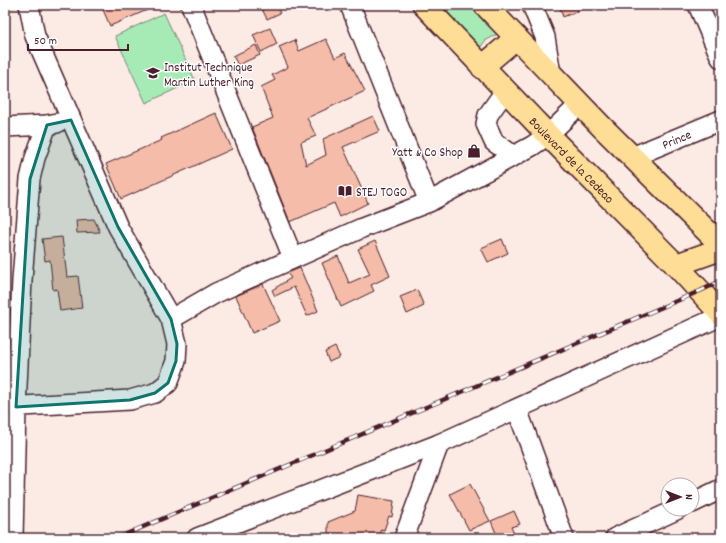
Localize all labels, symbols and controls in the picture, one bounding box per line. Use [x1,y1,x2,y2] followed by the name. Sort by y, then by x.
[28,26,128,52] scale bar
[34,33,57,50] text: 50 m
[164,59,254,93] place label: Institut Technique Martin Luther King
[145,65,161,81] school or university icon: Institut Technique Martin Luther King
[523,113,618,209] street label: Boulevard de la Cedeao
[660,126,695,155] street label: Prince
[466,143,482,159] shop icon: Yatt & Co Shop
[392,144,463,163] place label: Yatt & Co Shop
[337,183,353,199] library icon: STEJ TOGO
[356,184,407,203] place label: STEJ TOGO
[660,477,700,517] north arrow
[680,494,696,500] text: N

